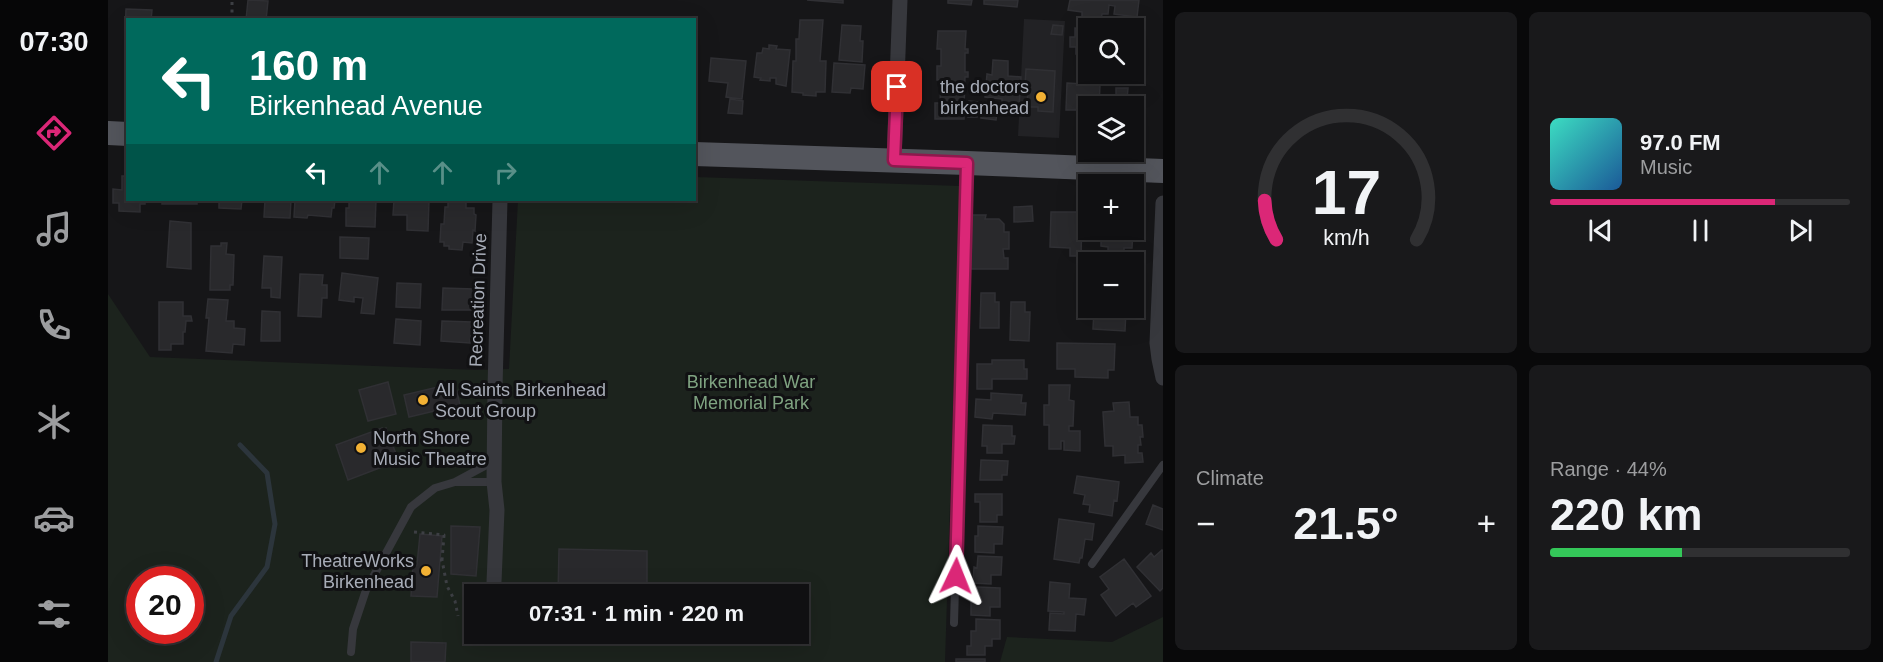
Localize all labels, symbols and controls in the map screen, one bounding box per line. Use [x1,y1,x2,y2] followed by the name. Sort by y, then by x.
[1078,18,1144,318] map controls
[1078,18,1144,84] button: search
[19,27,89,57] text: 07:30
[150,42,228,120] icon: left
[249,42,368,89] text: 160 m
[871,61,922,112] pin
[880,70,913,103] icon: arrive
[940,77,1029,118] place label: the doctors birkenhead
[1034,90,1048,104] marker: the doctors birkenhead
[249,91,483,121] text: Birkenhead Avenue
[1078,96,1144,162] button: layers
[33,112,75,154] icon: directions
[1640,130,1721,155] text: 97.0 FM
[300,156,333,189] icon: left
[363,156,396,189] icon: ahead
[426,156,459,189] icon: ahead
[489,156,522,189] icon: right
[1640,156,1692,178] text: Music
[1311,158,1381,227] text: 17
[1078,174,1144,240] button: +
[33,208,75,250] icon: music
[1584,214,1617,247] icon: previous
[1684,214,1717,247] icon: pause
[1784,214,1817,247] icon: next
[1323,226,1369,250] text: km/h
[466,233,490,367] street label: Recreation Drive
[1078,252,1144,318] button: −
[33,304,75,346] icon: phone
[687,372,815,413] park label: Birkenhead War Memorial Park
[435,380,606,421] place label: All Saints Birkenhead Scout Group
[416,393,430,407] marker: All Saints Birkenhead Scout Group
[33,401,75,443] icon: climate
[373,428,487,469] place label: North Shore Music Theatre
[354,441,368,455] marker: North Shore Music Theatre
[1550,458,1667,480] text: Range · 44%
[1196,467,1264,489] text: Climate
[1550,489,1703,540] text: 220 km
[33,497,75,539] icon: car
[1293,498,1399,549] text: 21.5°
[1196,505,1215,542] text: −
[1477,505,1496,542] text: +
[924,544,988,608] position arrow
[301,551,414,592] place label: TheatreWorks Birkenhead
[419,564,433,578] marker: TheatreWorks Birkenhead
[126,566,204,644] speed limit sign: 20
[33,593,75,635] icon: filters
[529,601,744,626] text: 07:31 · 1 min · 220 m

